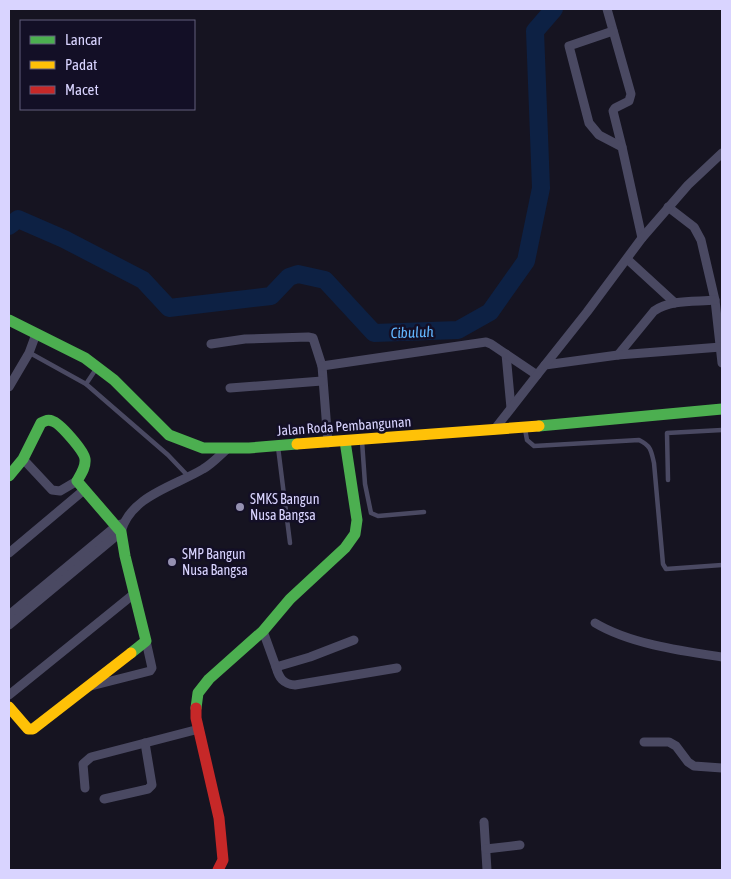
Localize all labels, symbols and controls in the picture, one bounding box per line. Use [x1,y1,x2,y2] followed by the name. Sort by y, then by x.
[20,20,195,110] legend
[65,31,103,48] text: Lancar
[65,56,97,73] text: Padat
[65,81,99,98] text: Macet
[390,323,434,341] water label: Cibuluh
[276,413,412,439] street label: Jalan Roda Pembangunan
[250,491,319,523] place label: SMKS Bangun Nusa Bangsa
[234,501,246,513] marker: SMKS Bangun Nusa Bangsa
[182,546,248,578] place label: SMP Bangun Nusa Bangsa
[166,556,178,568] marker: SMP Bangun Nusa Bangsa

